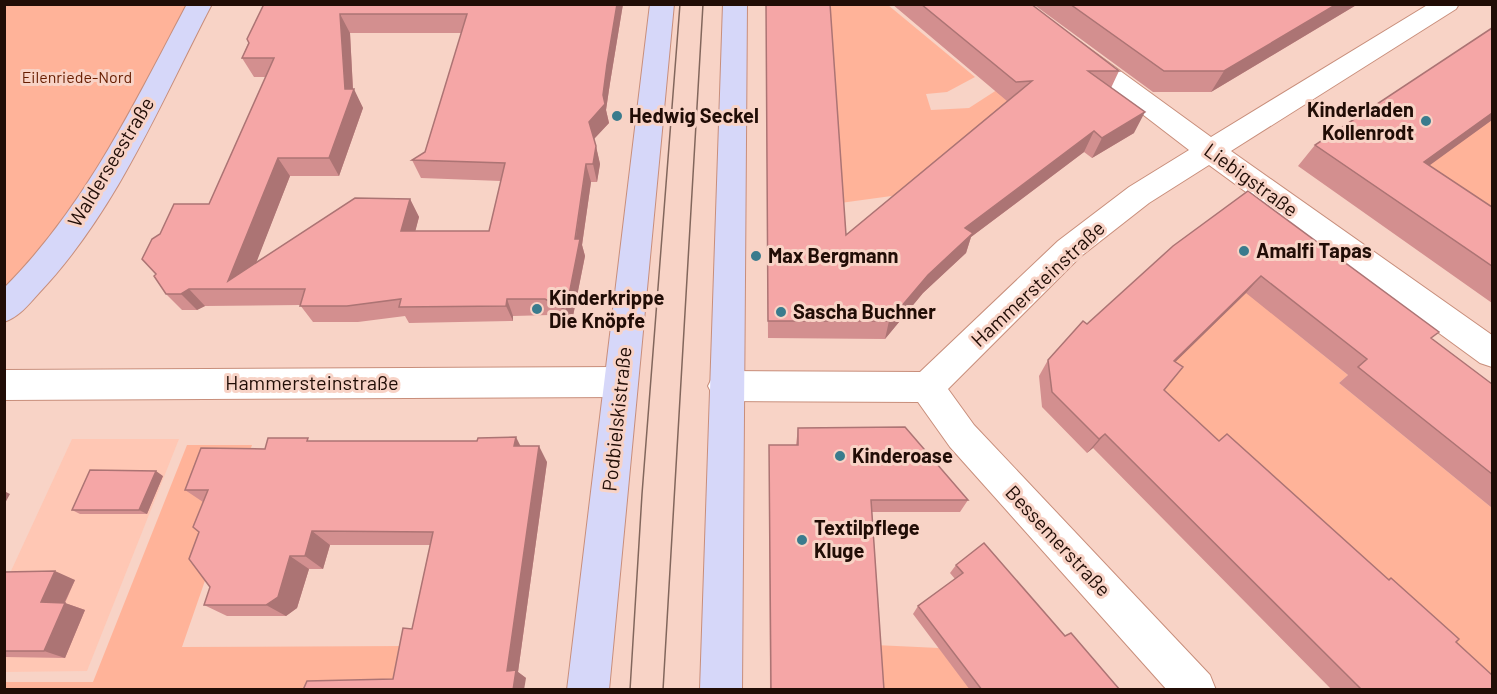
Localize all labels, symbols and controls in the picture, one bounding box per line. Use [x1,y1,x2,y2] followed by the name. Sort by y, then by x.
[22,67,132,86] park label: Eilenriede-Nord
[62,92,158,231] street label: Walderseestraße
[1307,97,1414,144] place label: Kinderladen Kollenrodt
[629,103,759,127] place label: Hedwig Seckel
[610,109,624,123] marker: Hedwig Seckel
[1419,114,1433,128] marker: Kinderladen Kollenrodt
[1200,137,1303,221] street label: Liebigstraße
[966,215,1109,351] street label: Hammersteinstraße
[1256,238,1372,262] place label: Amalfi Tapas
[768,243,898,267] place label: Max Bergmann
[1237,244,1251,258] marker: Amalfi Tapas
[749,249,763,263] marker: Max Bergmann
[549,285,664,332] place label: Kinderkrippe Die Knöpfe
[793,299,936,323] place label: Sascha Buchner
[530,302,544,316] marker: Kinderkrippe Die Knöpfe
[774,305,788,319] marker: Sascha Buchner
[596,345,636,492] street label: Podbielskistraße
[225,370,399,394] street label: Hammersteinstraße
[852,443,953,467] place label: Kinderoase
[833,449,847,463] marker: Kinderoase
[1001,480,1116,601] street label: Bessemerstraße
[814,515,920,562] place label: Textilpflege Kluge
[795,533,809,547] marker: Textilpflege Kluge

